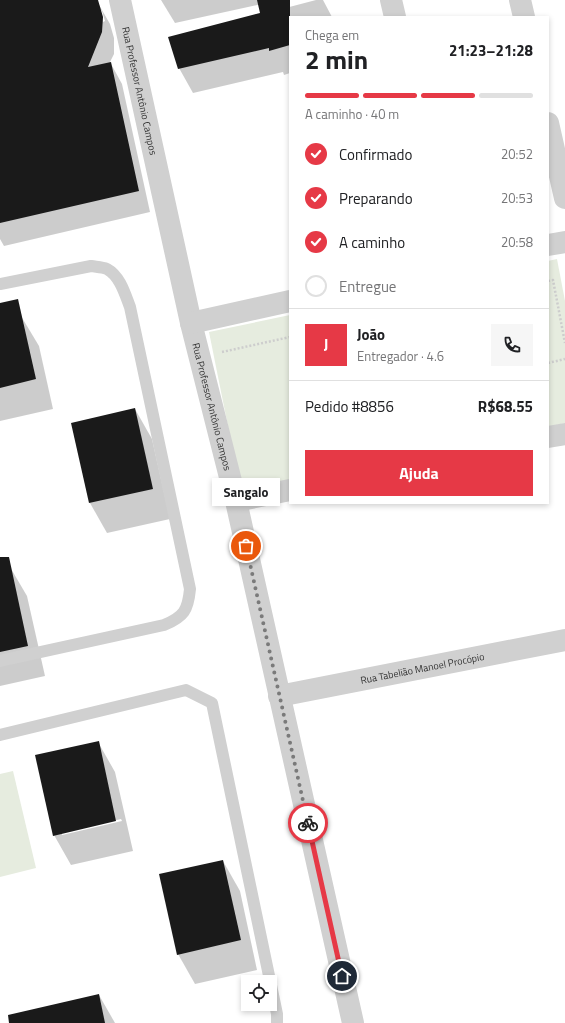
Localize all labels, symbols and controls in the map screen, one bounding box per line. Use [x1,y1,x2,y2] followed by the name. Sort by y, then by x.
[119,25,161,157] street label: Rua Professor Antônio Campos
[305,25,359,45] text: Chega em
[449,39,533,62] text: 21:23–21:28
[305,40,368,79] text: 2 min
[305,104,399,124] text: A caminho · 40 m
[305,143,327,165] icon: check
[339,143,412,166] text: Confirmado
[501,144,533,164] text: 20:52
[305,187,327,209] icon: check
[339,187,413,210] text: Preparando
[501,188,533,208] text: 20:53
[305,231,327,253] icon: check
[339,231,405,254] text: A caminho
[501,232,533,252] text: 20:58
[339,275,396,298] text: Entregue
[357,323,385,346] text: João
[491,324,533,366] button: phone
[324,333,328,356] text: J
[189,341,236,472] street label: Rua Professor Antônio Campos
[357,346,444,366] text: Entregador · 4.6
[305,395,394,418] text: Pedido #8856
[478,395,533,418] text: R$68.55
[305,450,533,496] button: Ajuda
[212,478,280,506] callout: Sangalo
[224,482,268,502] text: Sangalo
[229,529,263,563] pin
[235,535,257,557] icon: bag
[359,648,486,687] street label: Rua Tabelião Manoel Procópio
[288,803,328,843] courier
[297,812,319,834] icon: bike
[325,959,359,993] pin
[331,965,353,987] icon: home
[241,975,277,1011] map controls
[241,975,277,1011] button: locate

